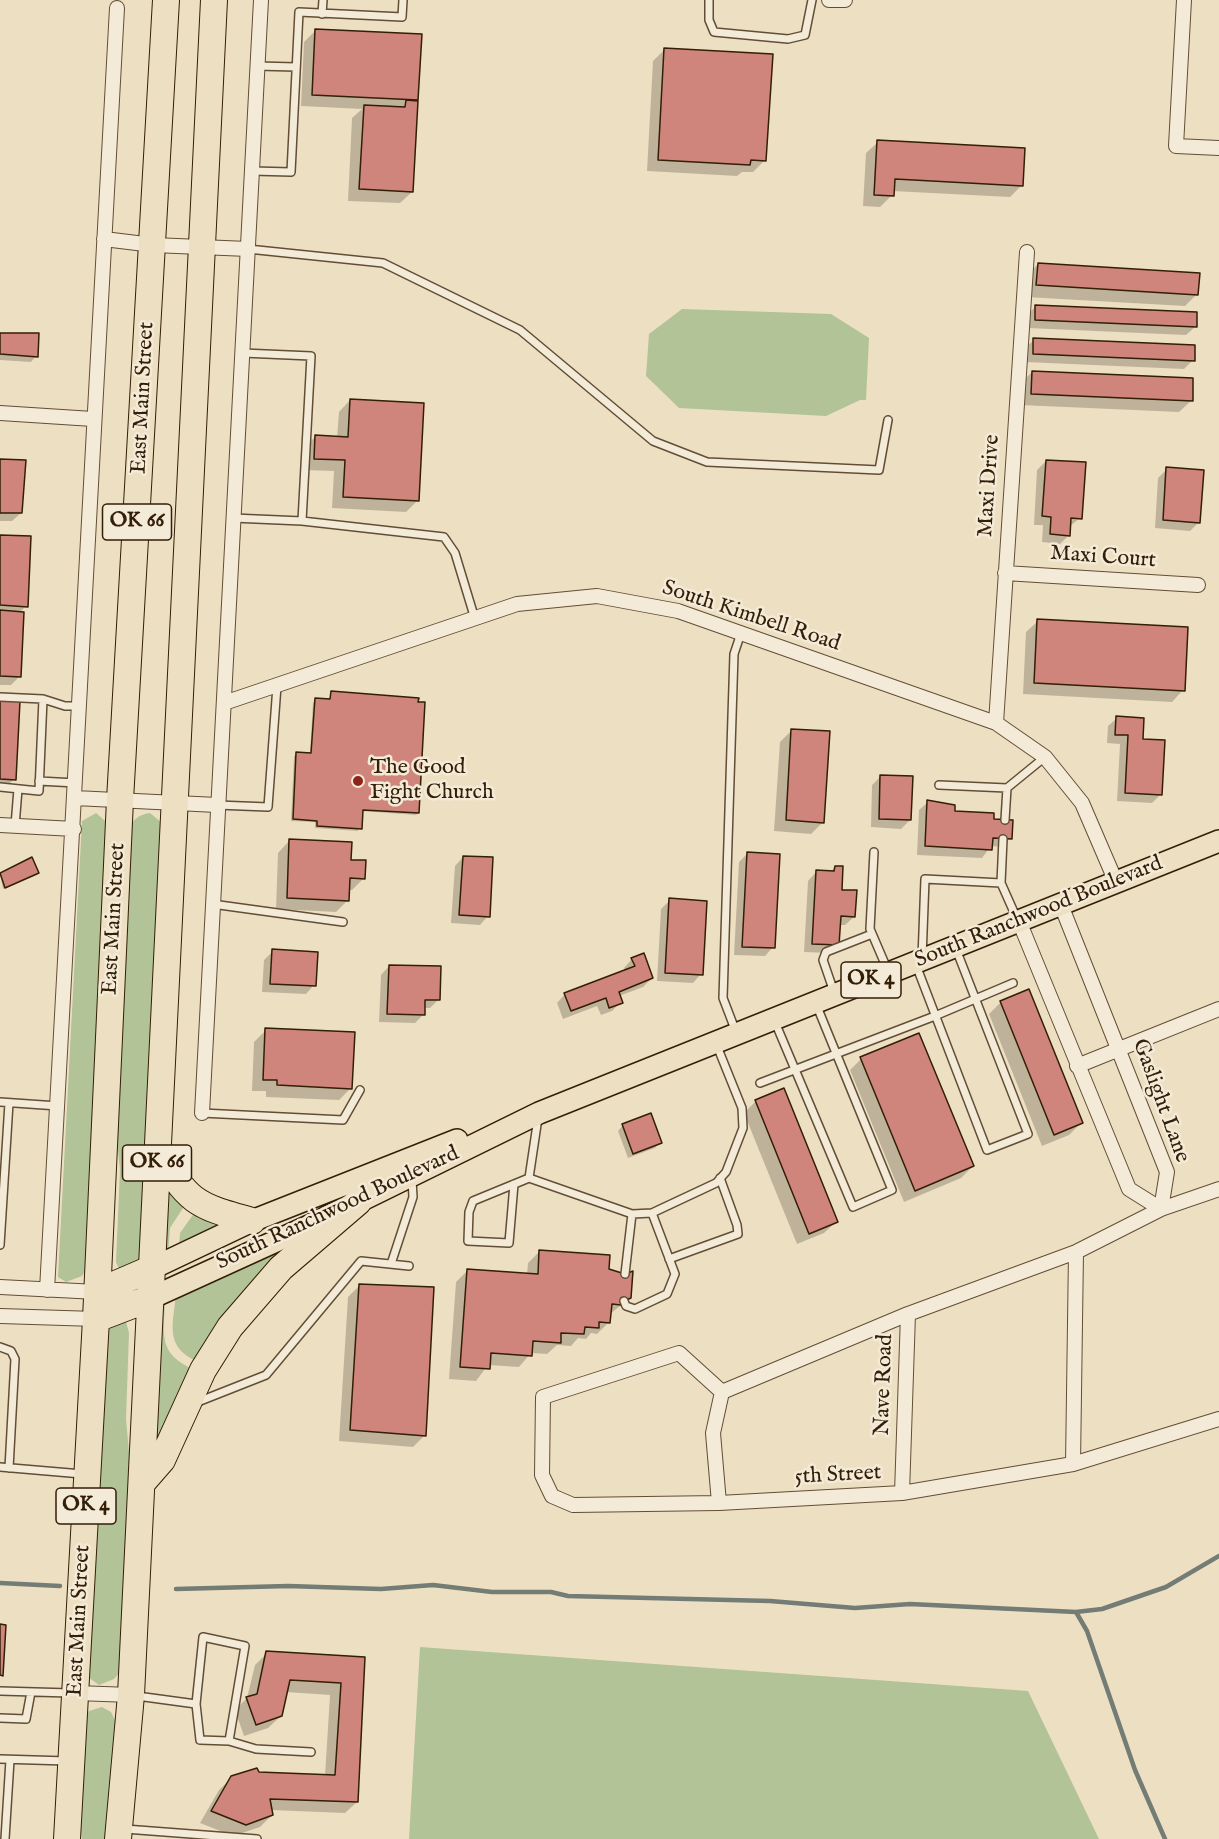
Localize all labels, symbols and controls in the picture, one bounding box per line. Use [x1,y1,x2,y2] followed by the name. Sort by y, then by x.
[127,321,161,475] street label: East Main Street
[973,434,1007,538] street label: Maxi Drive
[102,504,172,540] road number: OK 66
[1049,541,1157,575] street label: Maxi Court
[659,576,843,658] street label: South Kimbell Road
[370,755,494,806] place label: The Good Fight Church
[351,774,365,788] marker: The Good Fight Church
[98,842,132,996] street label: East Main Street
[911,851,1167,975] street label: South Ranchwood Boulevard
[841,962,901,998] road number: OK 4
[1125,1036,1195,1166] street label: Gaslight Lane
[213,1141,463,1277] street label: South Ranchwood Boulevard
[122,1145,192,1181] road number: OK 66
[870,1334,900,1436] street label: Nave Road
[794,1461,882,1491] street label: 5th Street
[56,1488,116,1524] road number: OK 4
[63,1544,97,1698] street label: East Main Street

